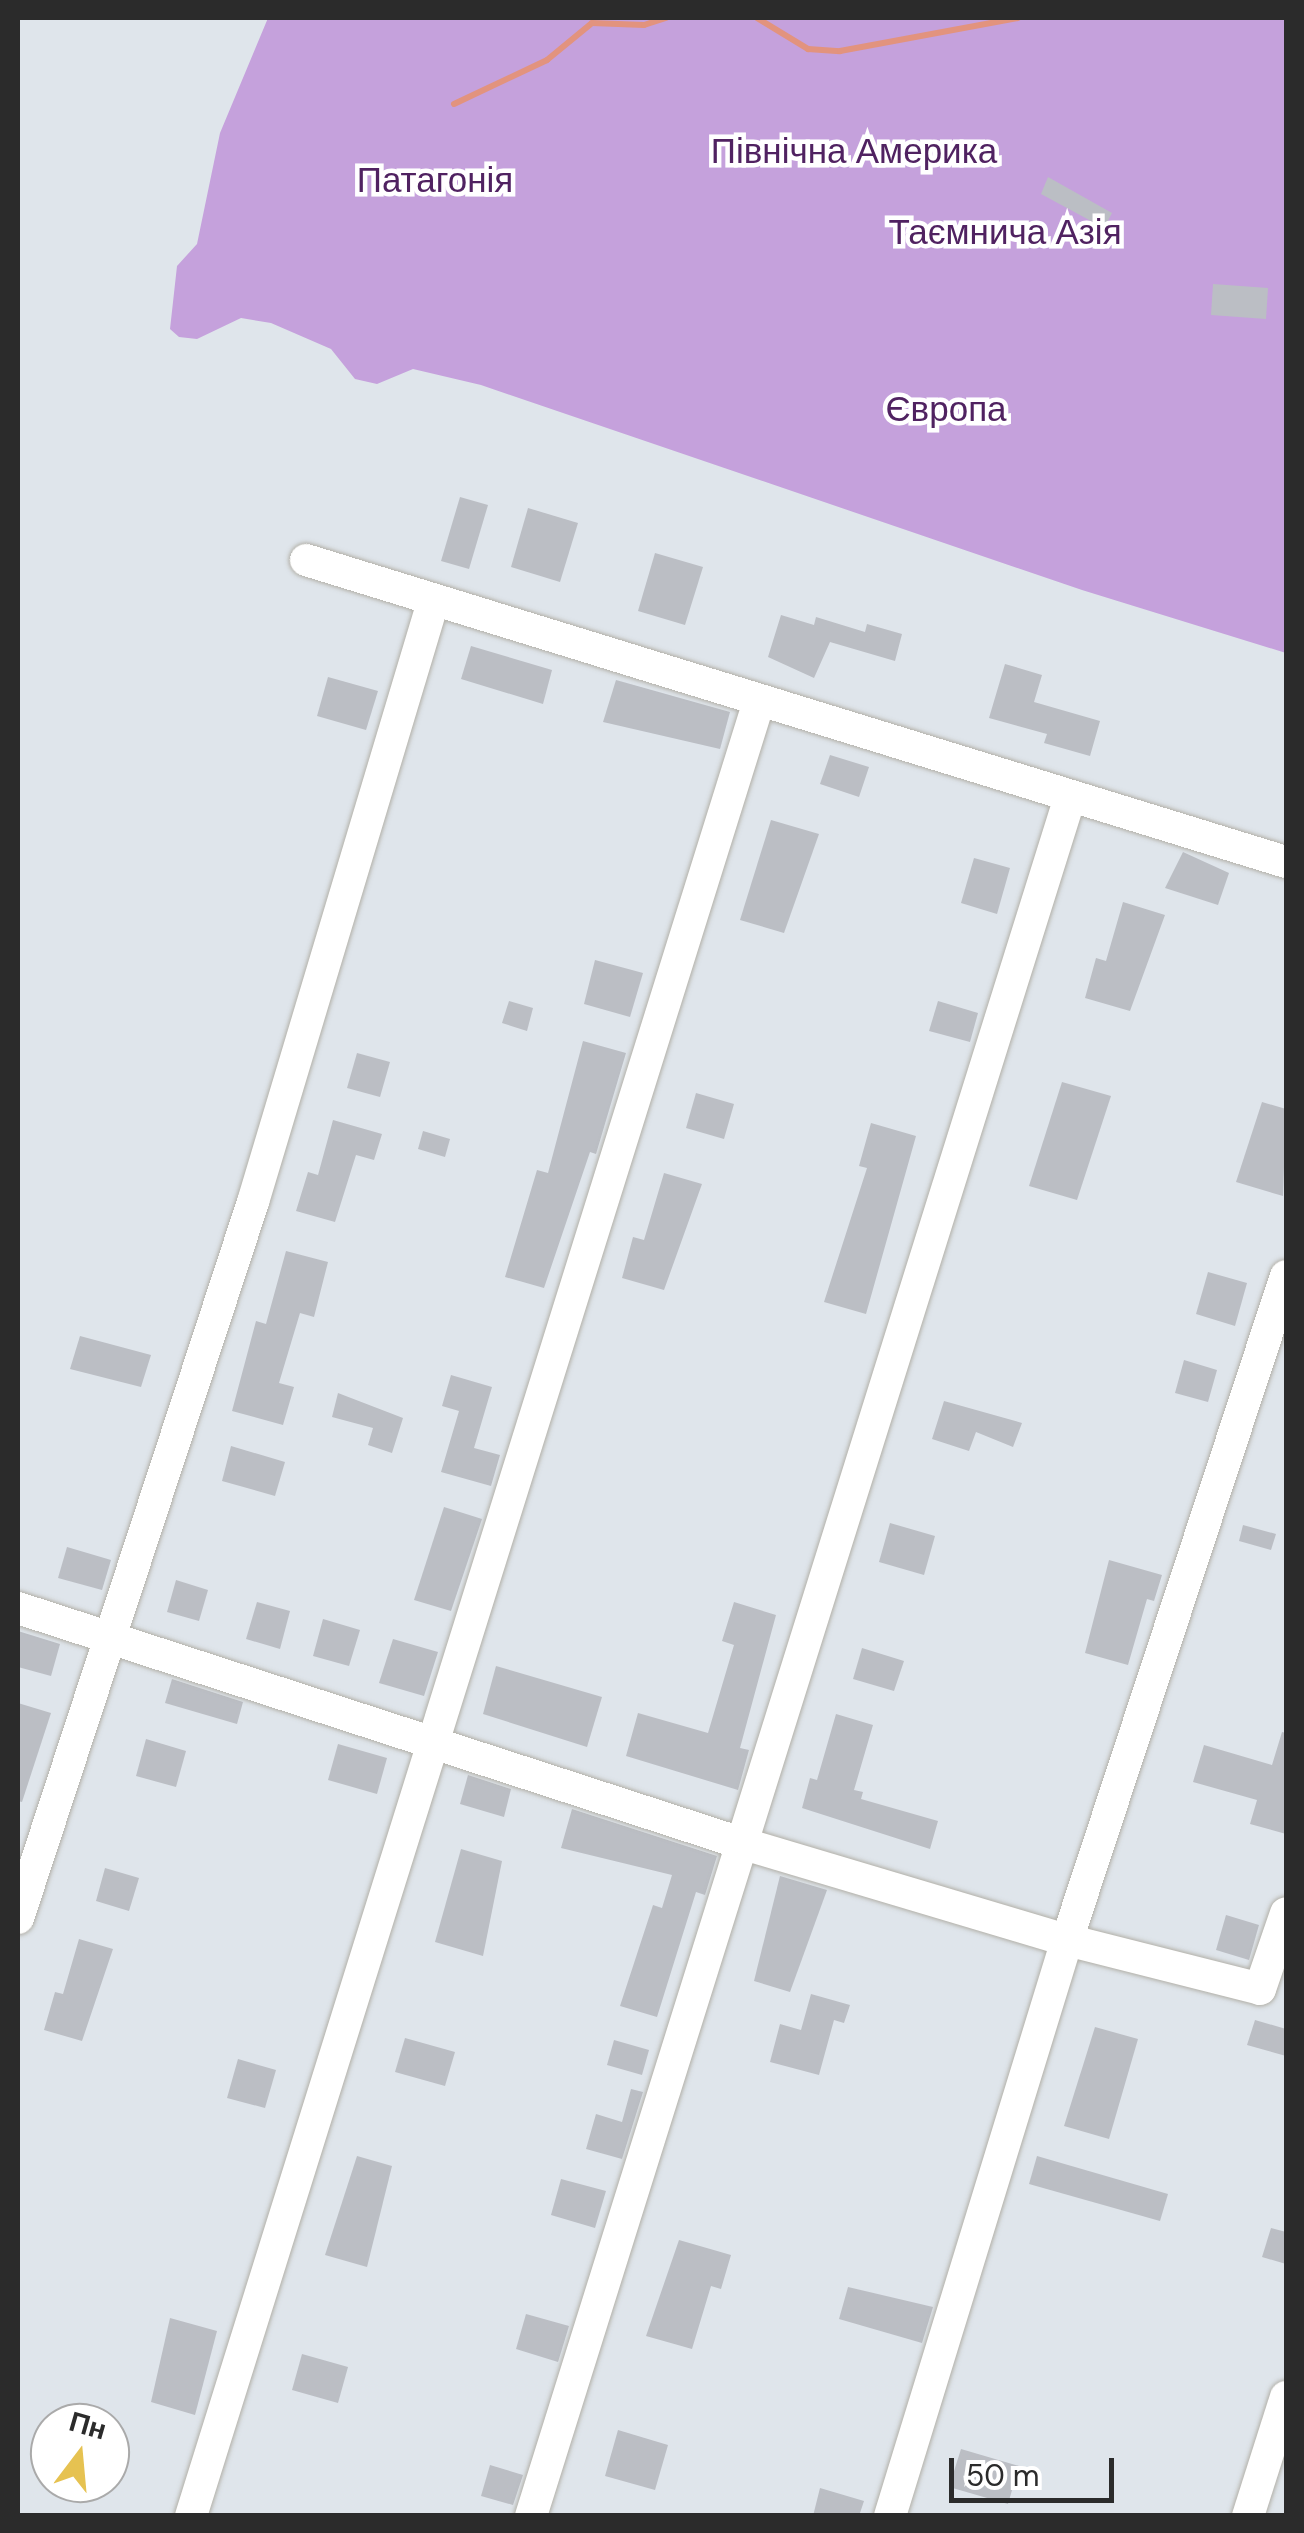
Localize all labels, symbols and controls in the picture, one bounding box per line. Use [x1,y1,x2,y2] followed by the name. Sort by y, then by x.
[711,130,997,172] park label: Північна Америка
[357,159,513,201] park label: Патагонія
[888,211,1122,253] park label: Таємнича Азія
[885,388,1007,430] park label: Європа
[30,2403,130,2503] north arrow
[65,2403,111,2448] text: Пн
[954,2438,1119,2500] scale bar
[966,2456,1040,2495] text: 50 m

